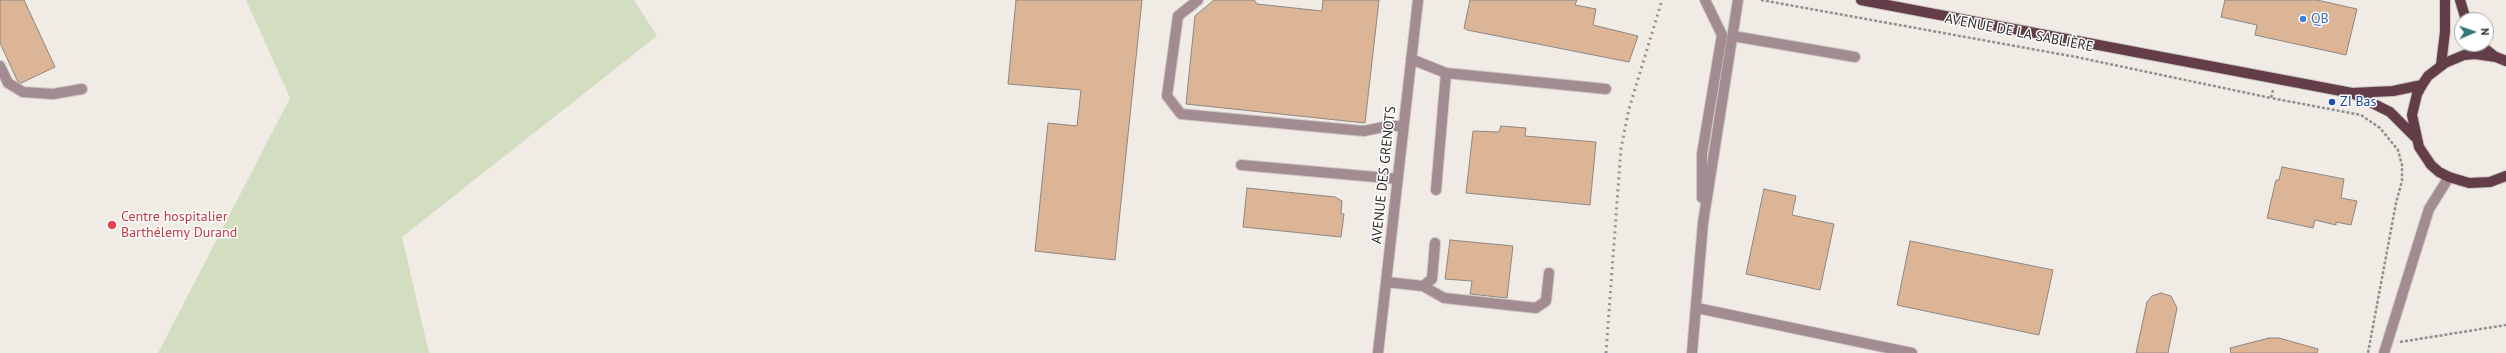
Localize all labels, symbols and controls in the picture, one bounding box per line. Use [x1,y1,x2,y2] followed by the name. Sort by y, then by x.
[1943,10,2095,56] street label: AVENUE DE LA SABLIÈRE
[2311,11,2329,27] place label: QB
[2454,12,2494,52] north arrow
[2298,14,2308,24] marker: QB
[2478,28,2492,35] text: N
[2340,94,2376,110] place label: ZI Bas
[2327,97,2337,107] marker: ZI Bas
[1368,105,1400,245] street label: AVENUE DES GRENOTS
[121,209,237,242] place label: Centre hospitalier Barthélemy Durand
[106,219,118,231] marker: Centre hospitalier Barthélemy Durand

